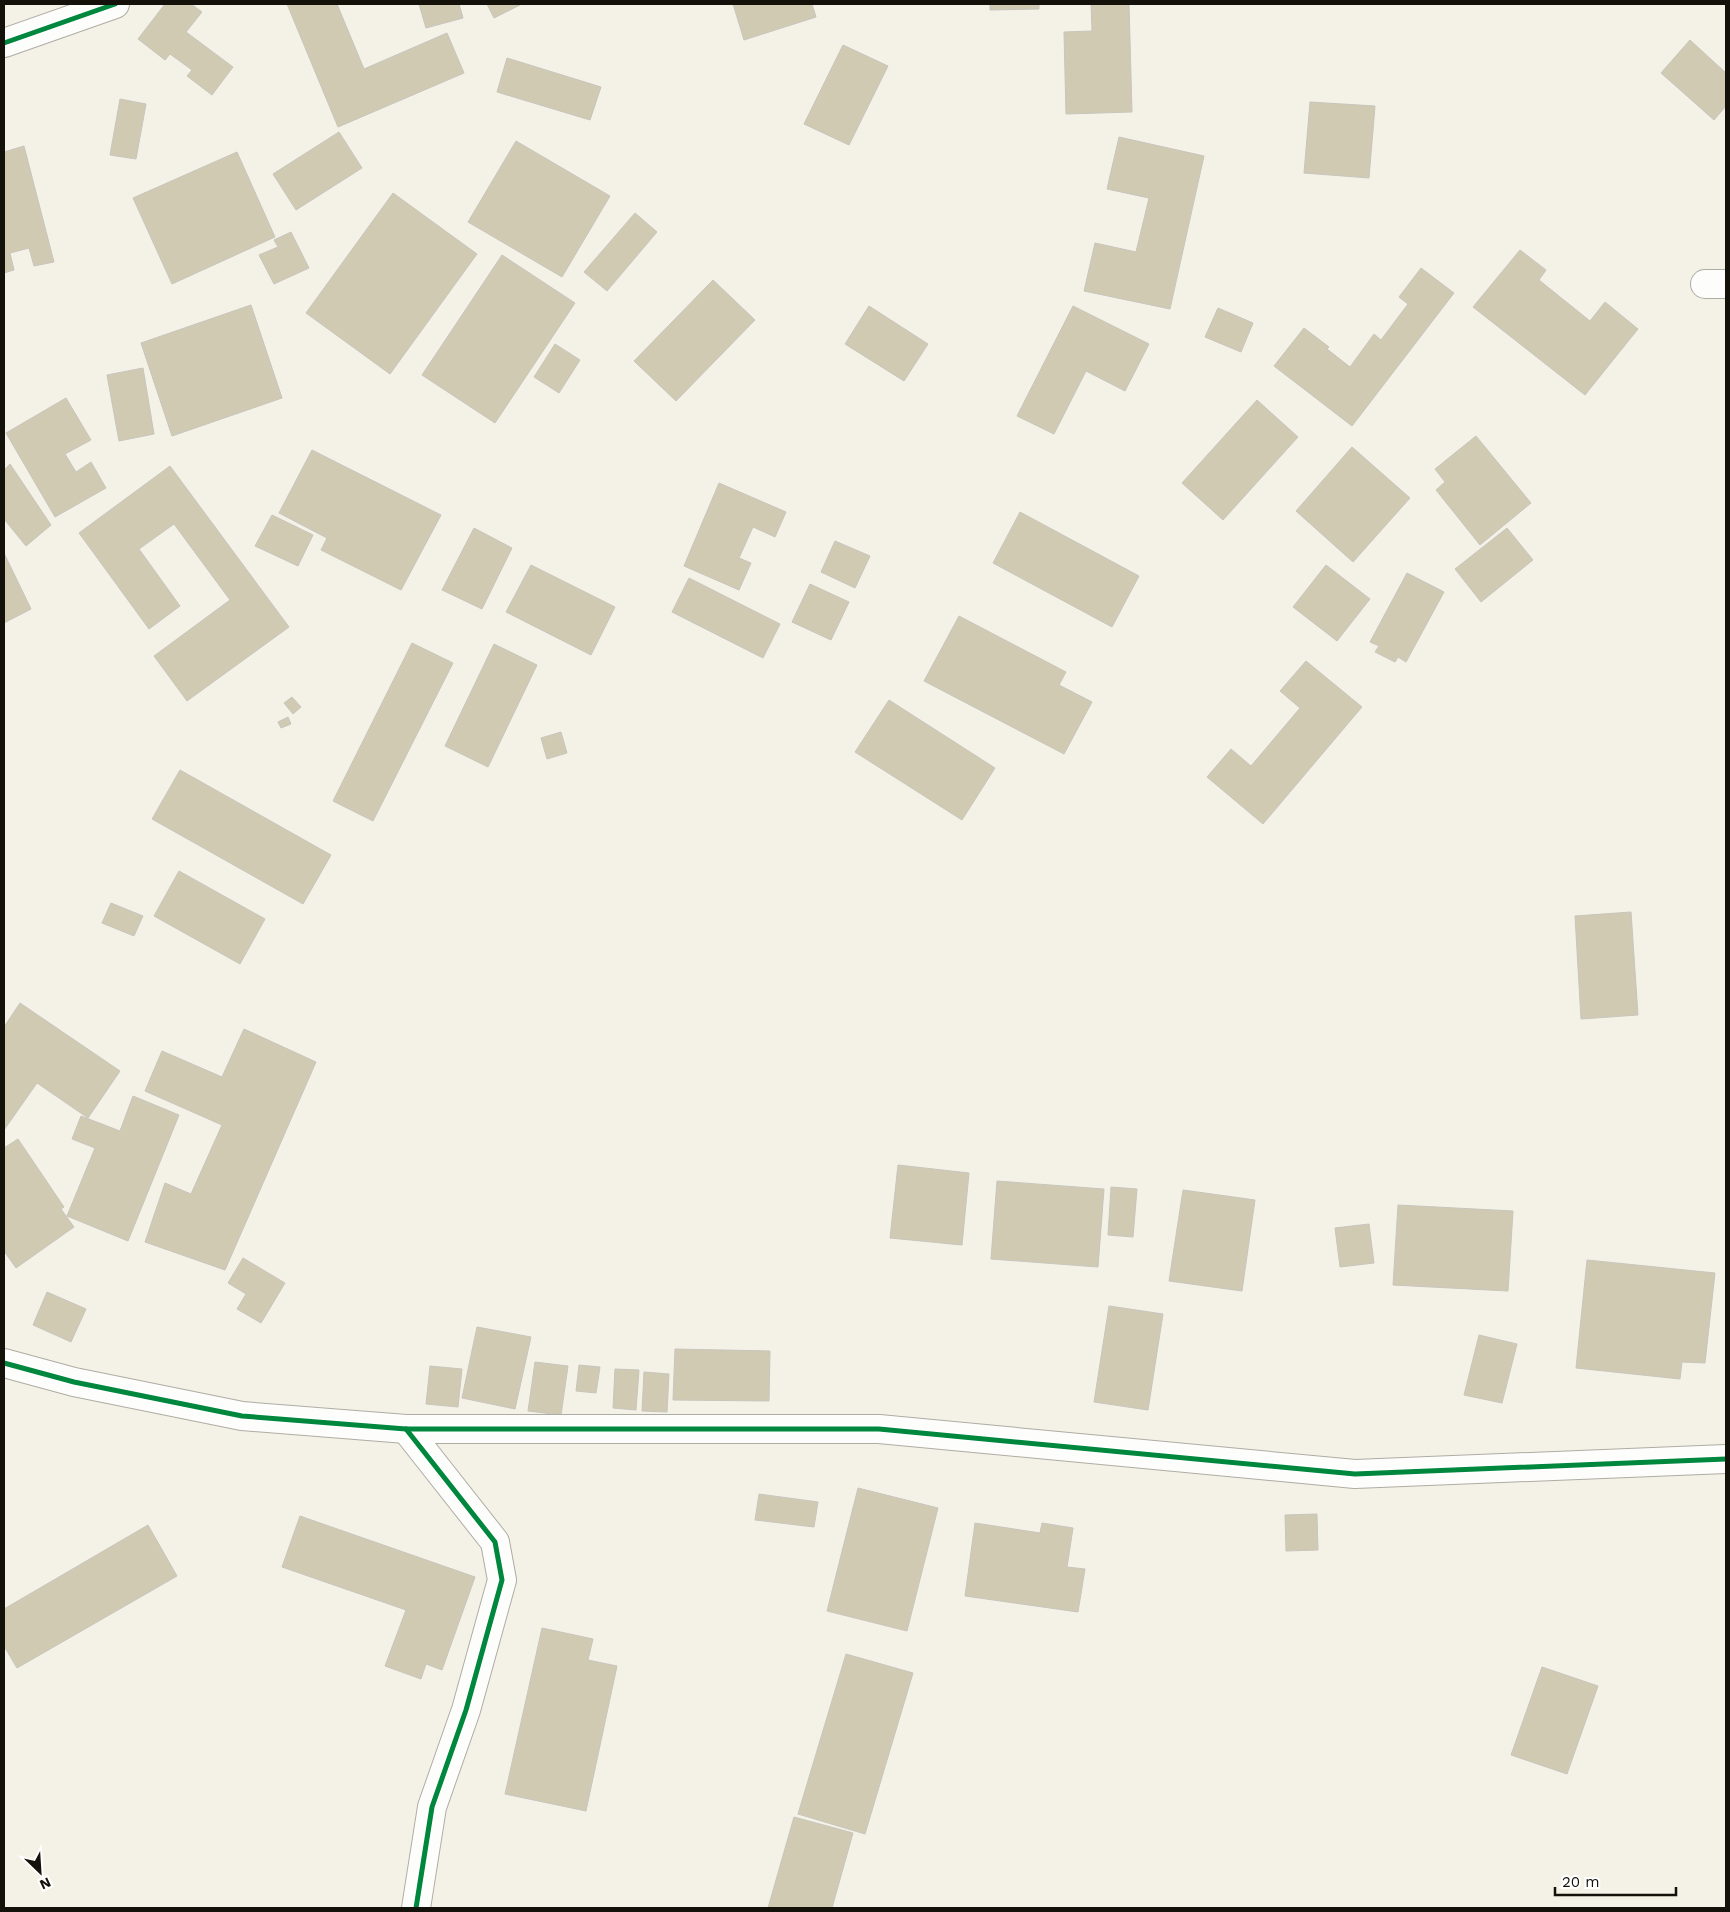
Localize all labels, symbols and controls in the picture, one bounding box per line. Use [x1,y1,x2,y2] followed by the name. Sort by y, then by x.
[15,1847,65,1897] north arrow
[1555,1864,1676,1896] scale bar
[1562,1873,1600,1891] text: 20 m
[37,1874,54,1893] text: N

